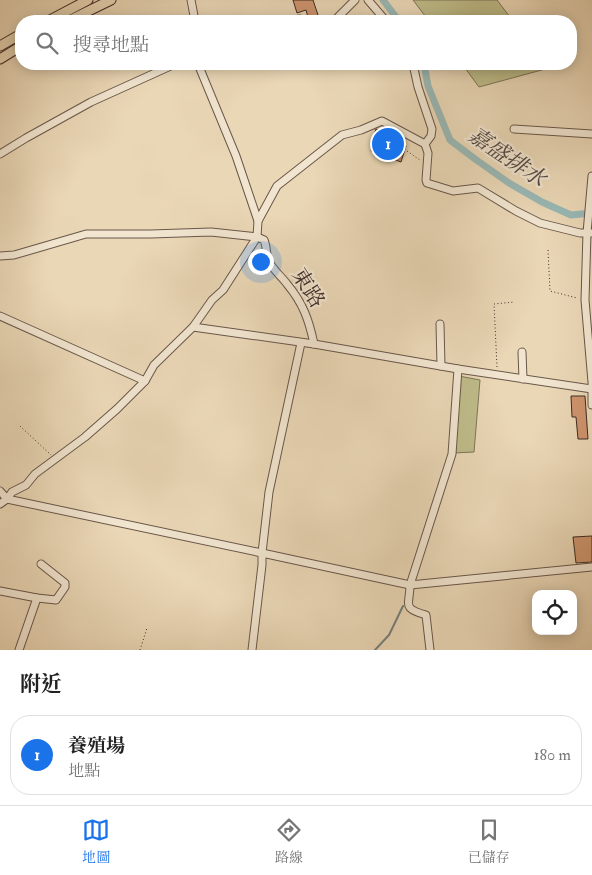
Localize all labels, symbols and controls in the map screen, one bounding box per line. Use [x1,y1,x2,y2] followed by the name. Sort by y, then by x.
[15,15,577,70] search box
[33,29,61,57] icon: search
[73,33,149,57] text: 搜尋地點
[463,121,553,194] water label: 嘉盛排水
[372,125,404,163] pin: 1
[248,249,274,275] your location
[285,263,331,313] street label: 東路
[532,590,577,635] map controls
[532,590,577,635] button: locate
[20,671,62,698] text: 附近
[68,734,125,758] text: 養殖場
[34,745,40,765] text: 1
[534,745,571,765] text: 180 m
[68,761,100,781] text: 地點
[82,816,110,866] tab: 地圖
[275,816,303,866] tab: 路線
[468,816,510,866] tab: 已儲存

